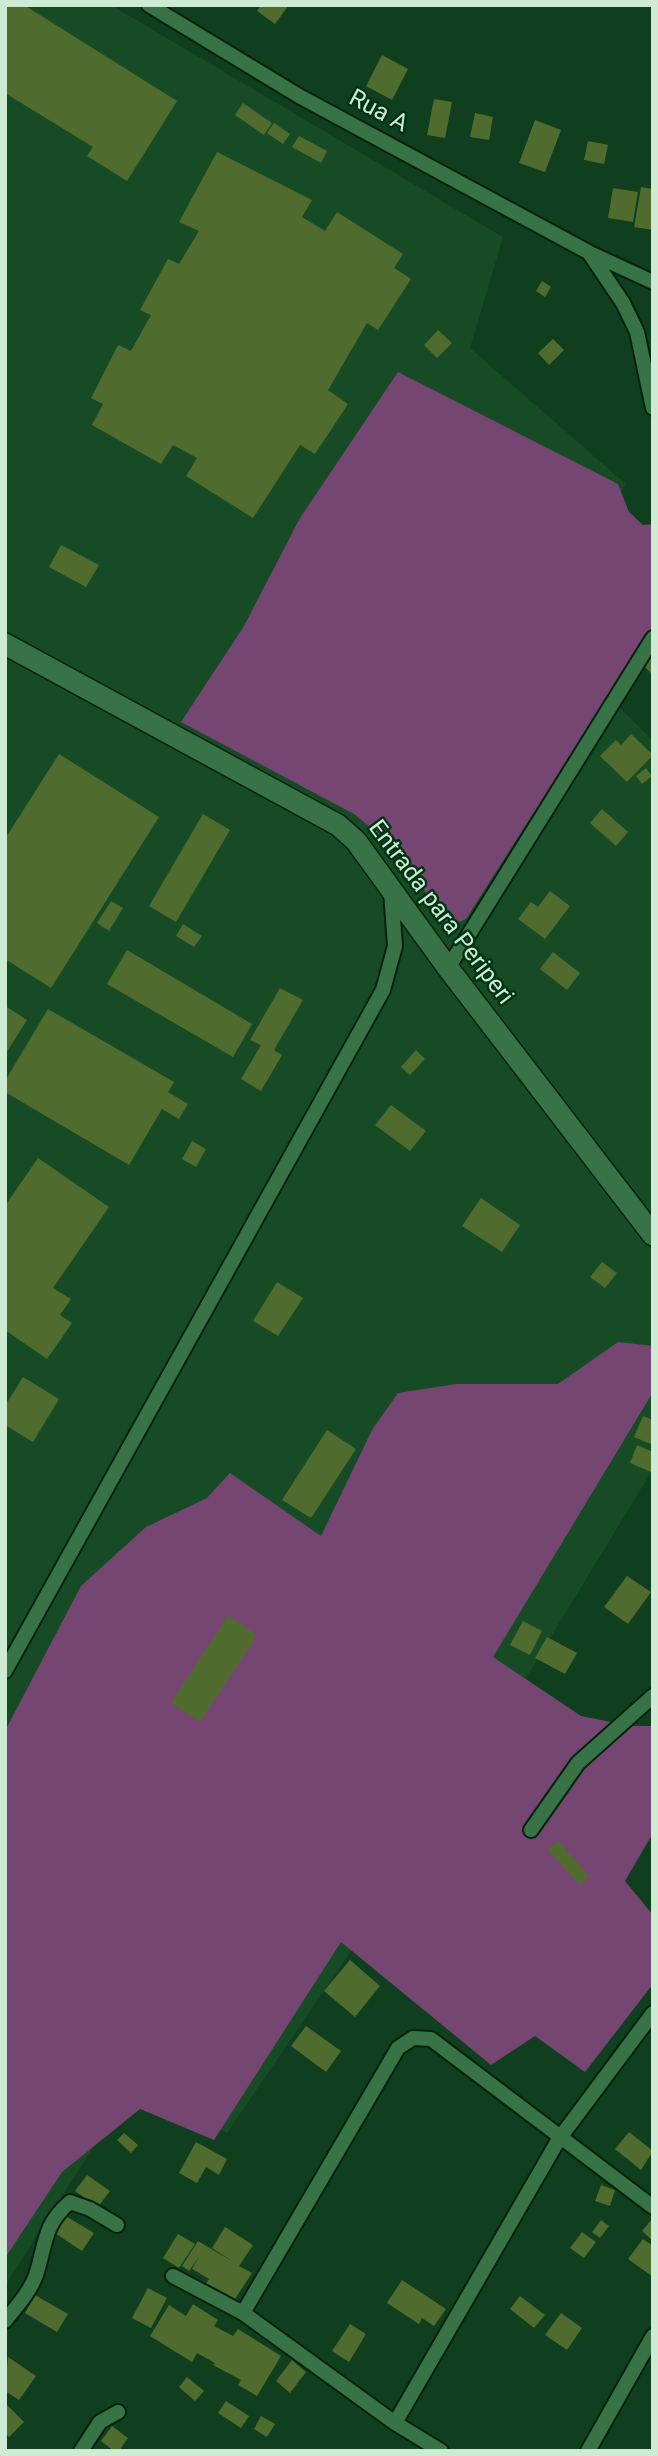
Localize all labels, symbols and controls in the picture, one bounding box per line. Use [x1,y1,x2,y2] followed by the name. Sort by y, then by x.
[344,85,412,139] street label: Rua A
[361,815,519,1011] street label: Entrada para Periperi

